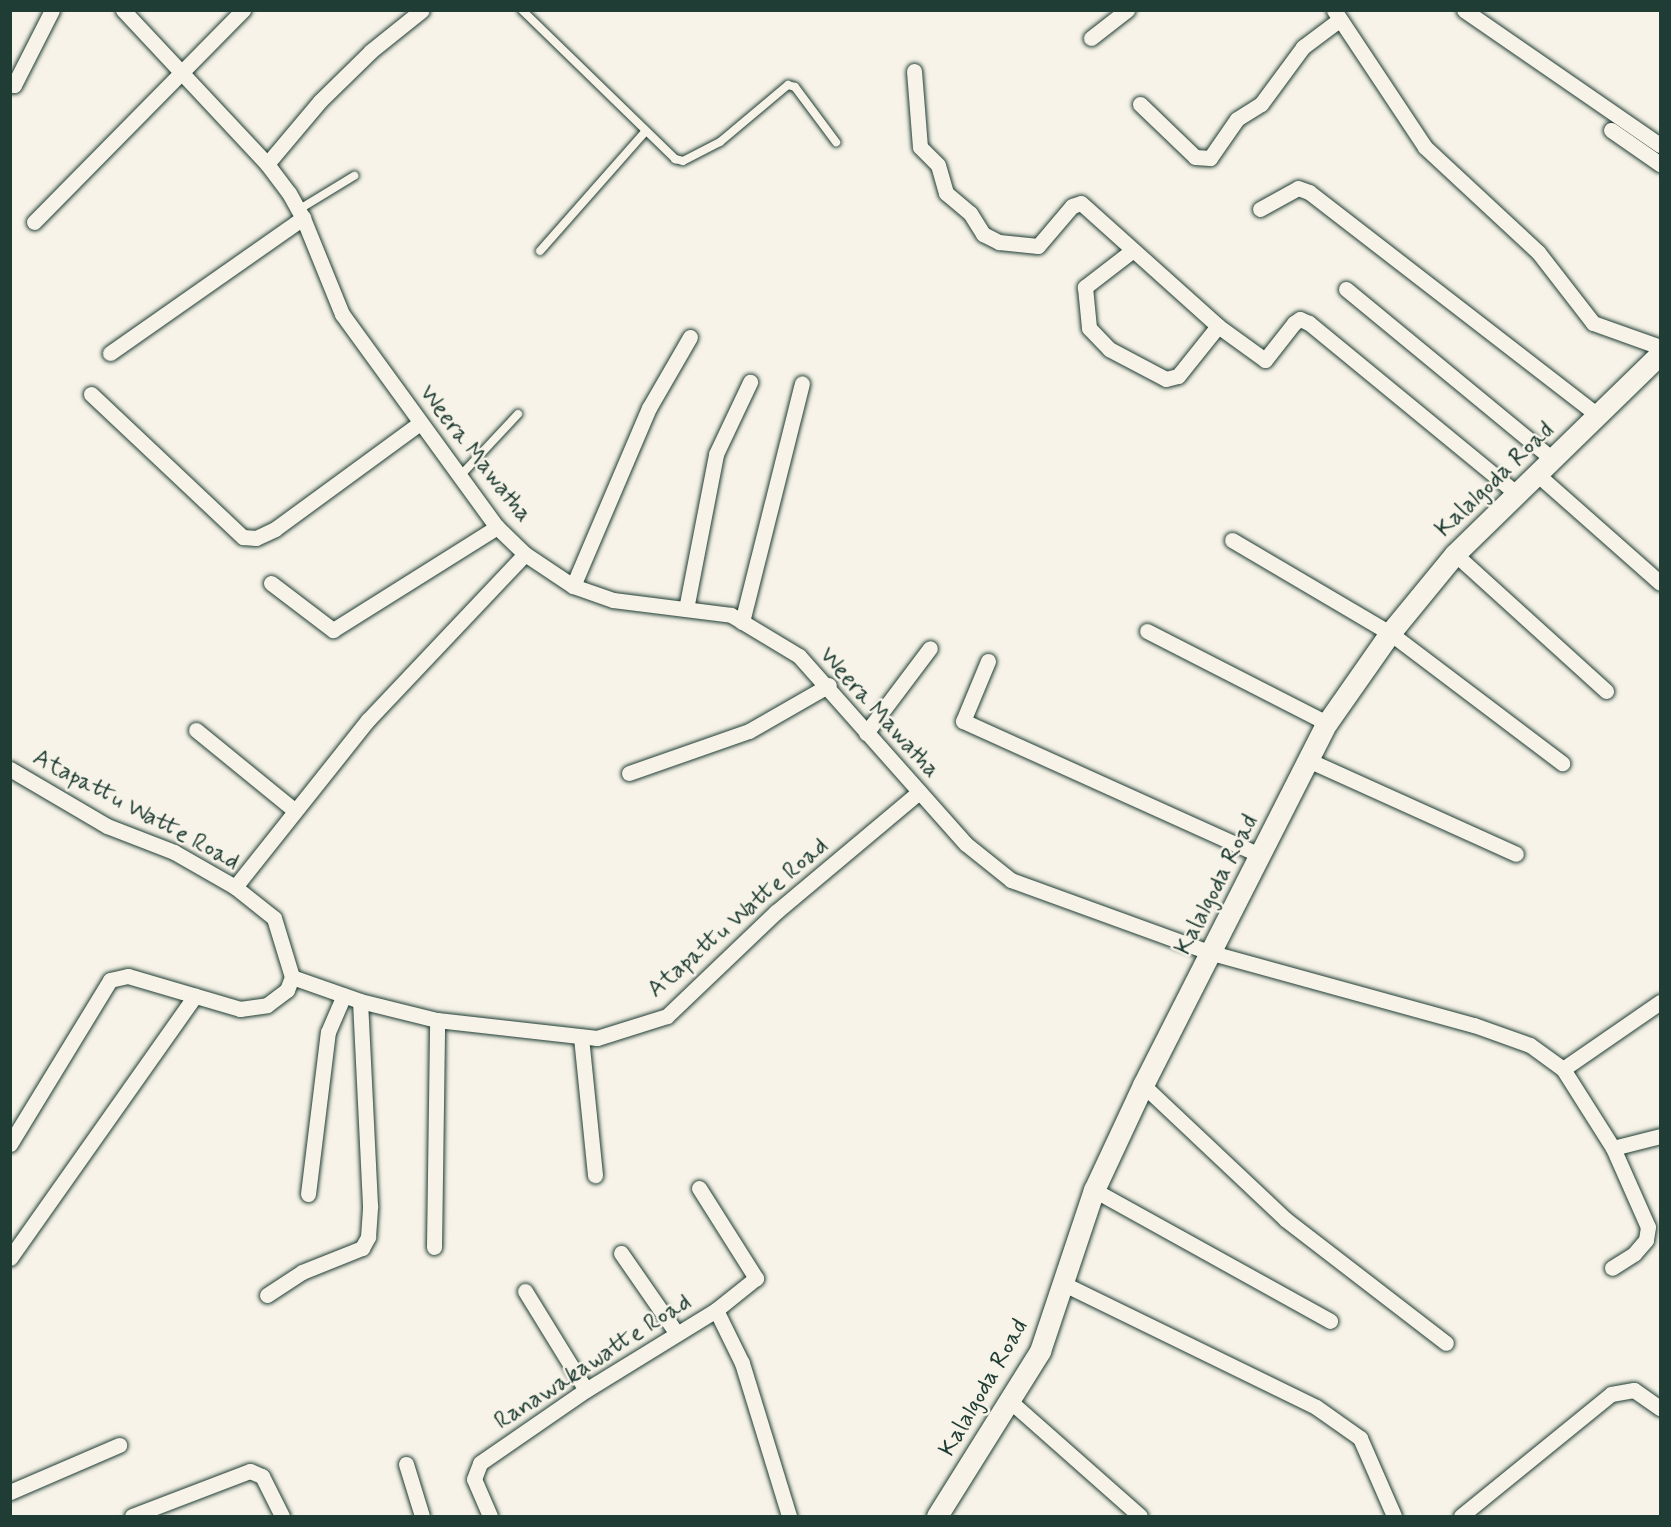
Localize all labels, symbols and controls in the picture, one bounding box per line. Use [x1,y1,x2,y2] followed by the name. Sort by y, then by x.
[412,379,538,529] street label: Weera Mawatha
[1431,417,1559,543] street label: Kalalgoda Road
[812,641,946,785] street label: Weera Mawatha
[28,743,244,877] street label: Atapattu Watte Road
[1170,812,1264,958] street label: Kalalgoda Road
[642,832,834,1004] street label: Atapattu Watte Road
[490,1288,696,1436] street label: Ranawakawatte Road
[934,1316,1034,1460] street label: Kalalgoda Road

